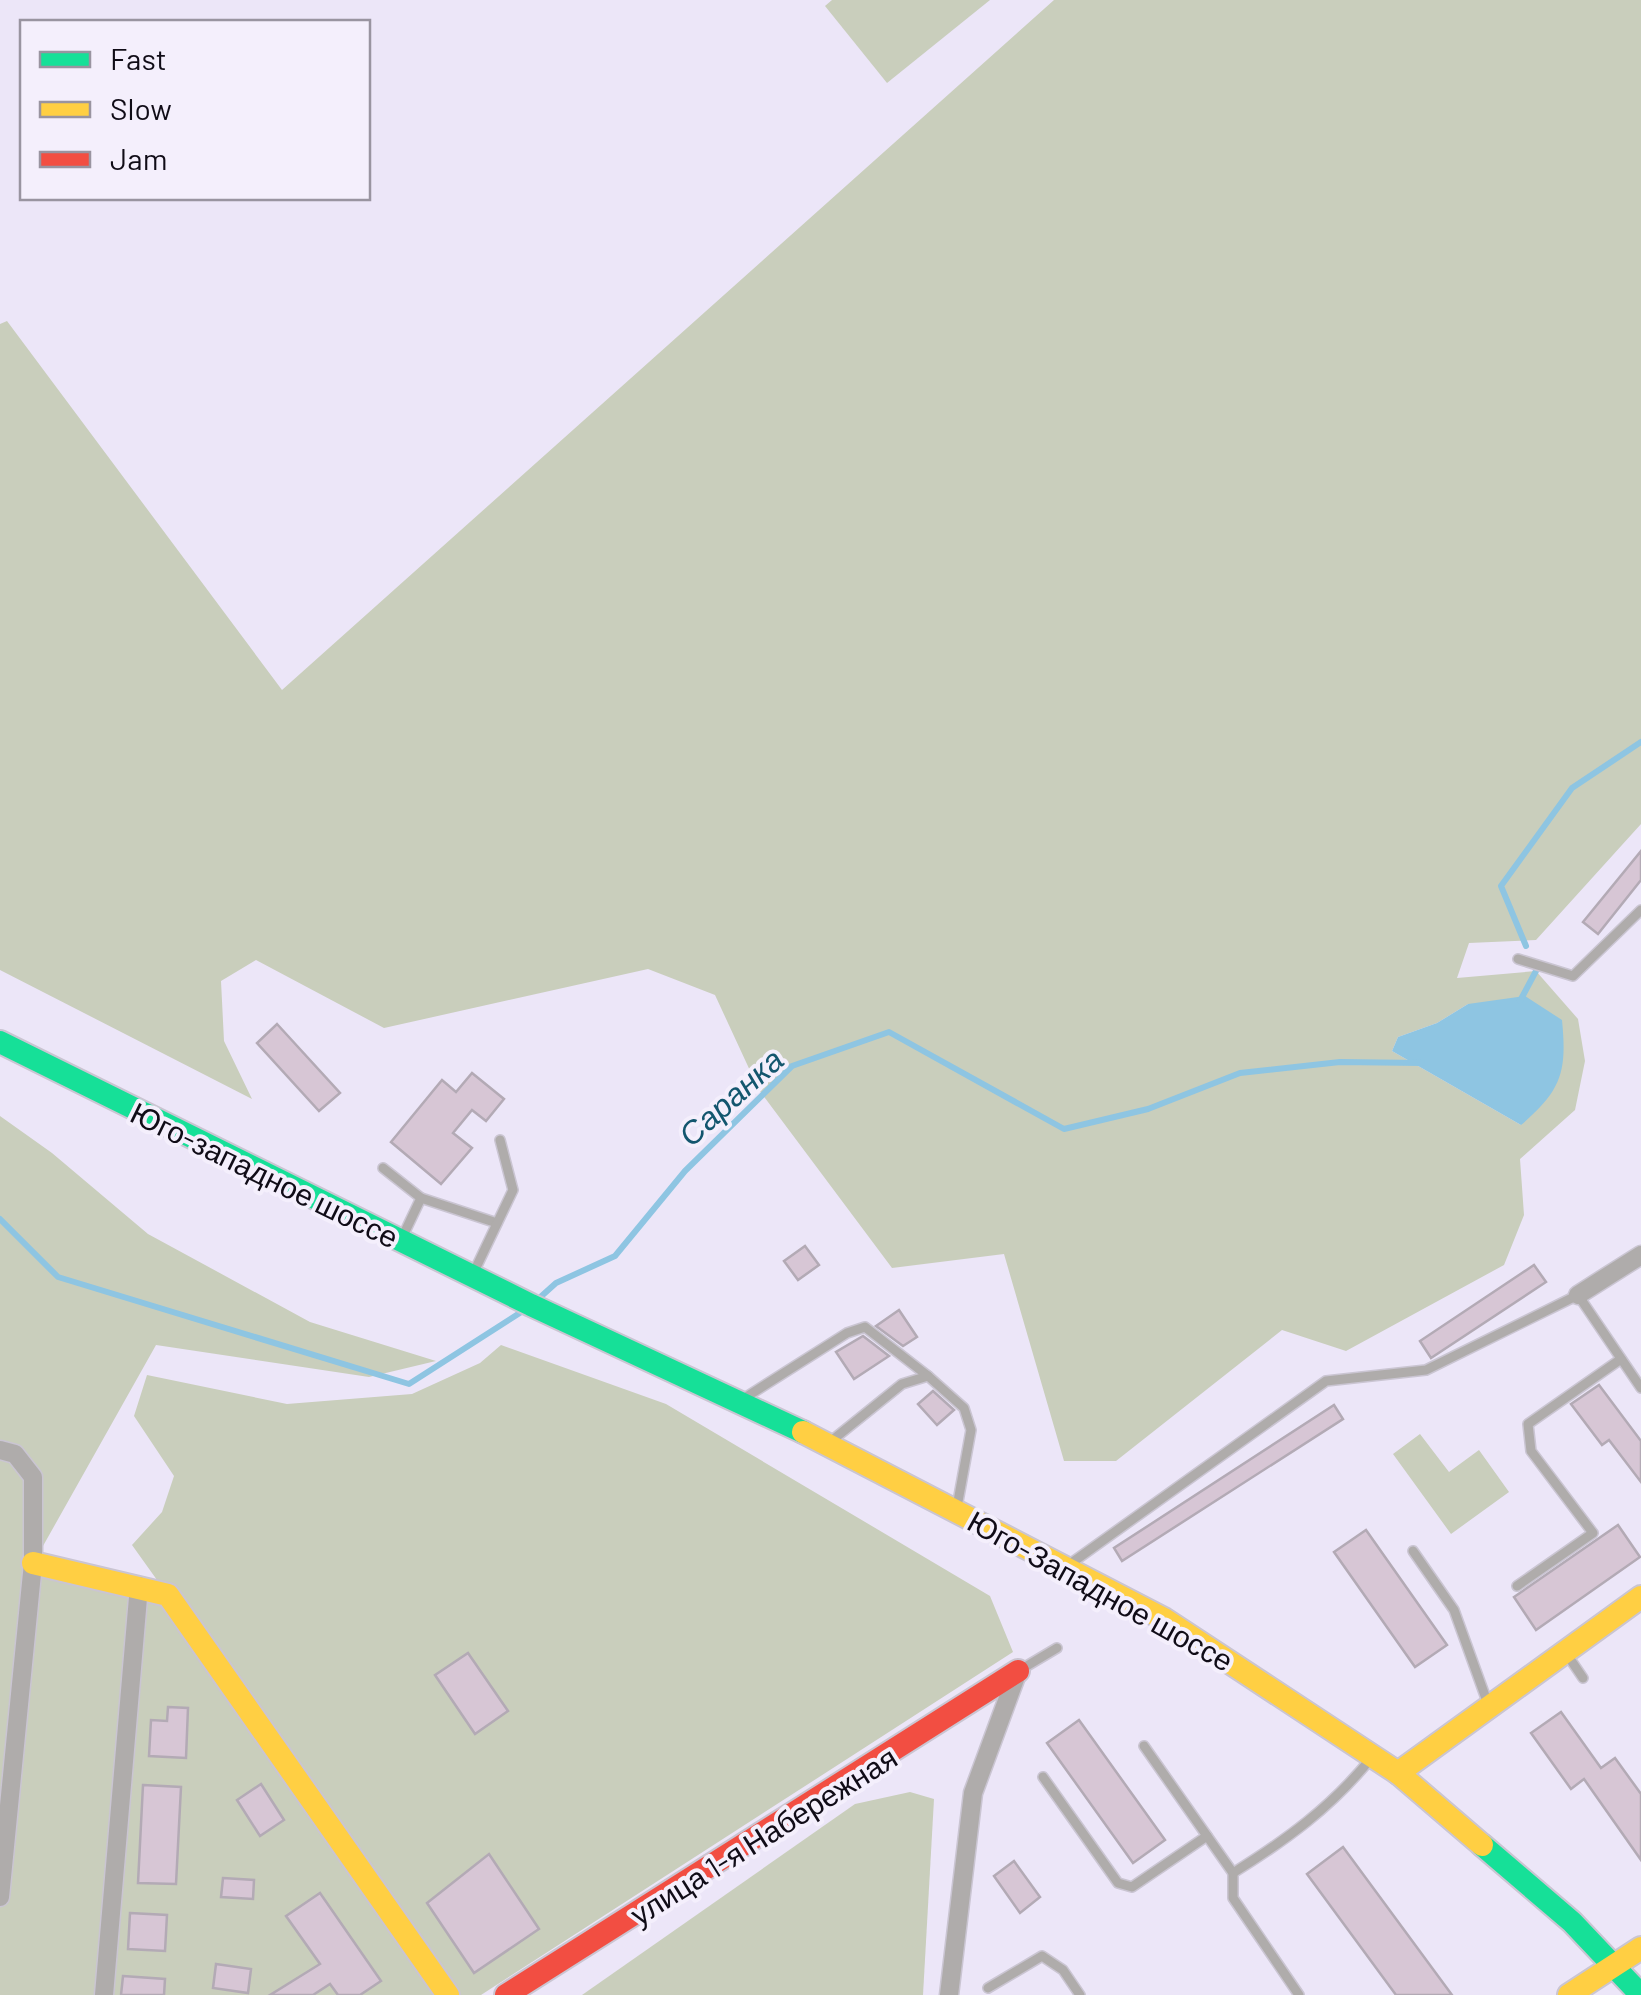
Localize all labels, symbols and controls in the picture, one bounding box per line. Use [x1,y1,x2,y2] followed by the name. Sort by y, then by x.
[20,20,370,200] legend
[110,40,167,76] text: Fast
[110,90,172,126] text: Slow
[110,140,167,176] text: Jam
[670,1039,791,1153] water label: Саранка
[125,1094,405,1254] street label: Юго-западное шоссе
[962,1502,1240,1678] street label: Юго-Западное шоссе
[623,1738,903,1932] street label: улица 1-я Набережная

